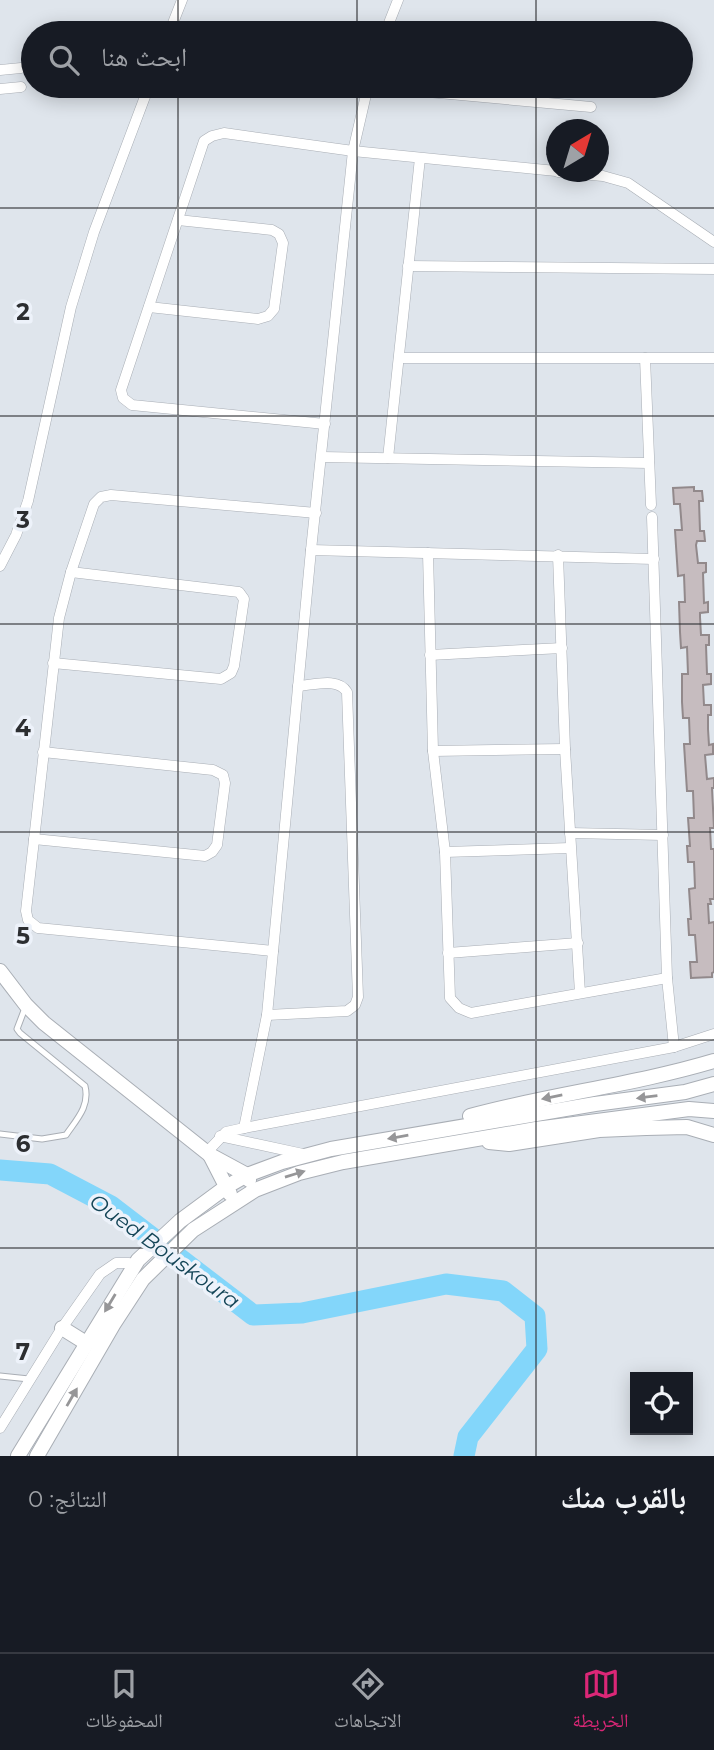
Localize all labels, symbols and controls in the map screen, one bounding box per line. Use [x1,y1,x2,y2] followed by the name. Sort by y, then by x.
[21,21,693,98] search box
[45,41,83,79] icon: search
[101,41,187,73] text: ابحث هنا
[546,119,609,182] north arrow
[16,298,30,326] text: 2
[15,506,30,534] text: 3
[15,714,31,742] text: 4
[16,922,30,950] text: 5
[636,1091,658,1102] one-way arrow
[541,1092,563,1103] one-way arrow
[16,1130,31,1158] text: 6
[387,1132,409,1143] one-way arrow
[285,1169,306,1179] one-way arrow
[85,1188,245,1314] water label: Oued Bouskoura
[104,1294,117,1313] one-way arrow
[16,1338,30,1366] text: 7
[630,1372,693,1435] map controls
[630,1372,693,1435] button: locate
[66,1388,78,1407] one-way arrow
[560,1479,686,1516] text: بالقرب منك
[28,1485,107,1513] text: النتائج: 0
[86,1665,163,1739] tab: المحفوظات
[334,1665,401,1739] tab: الاتجاهات
[573,1665,628,1739] tab: الخريطة

